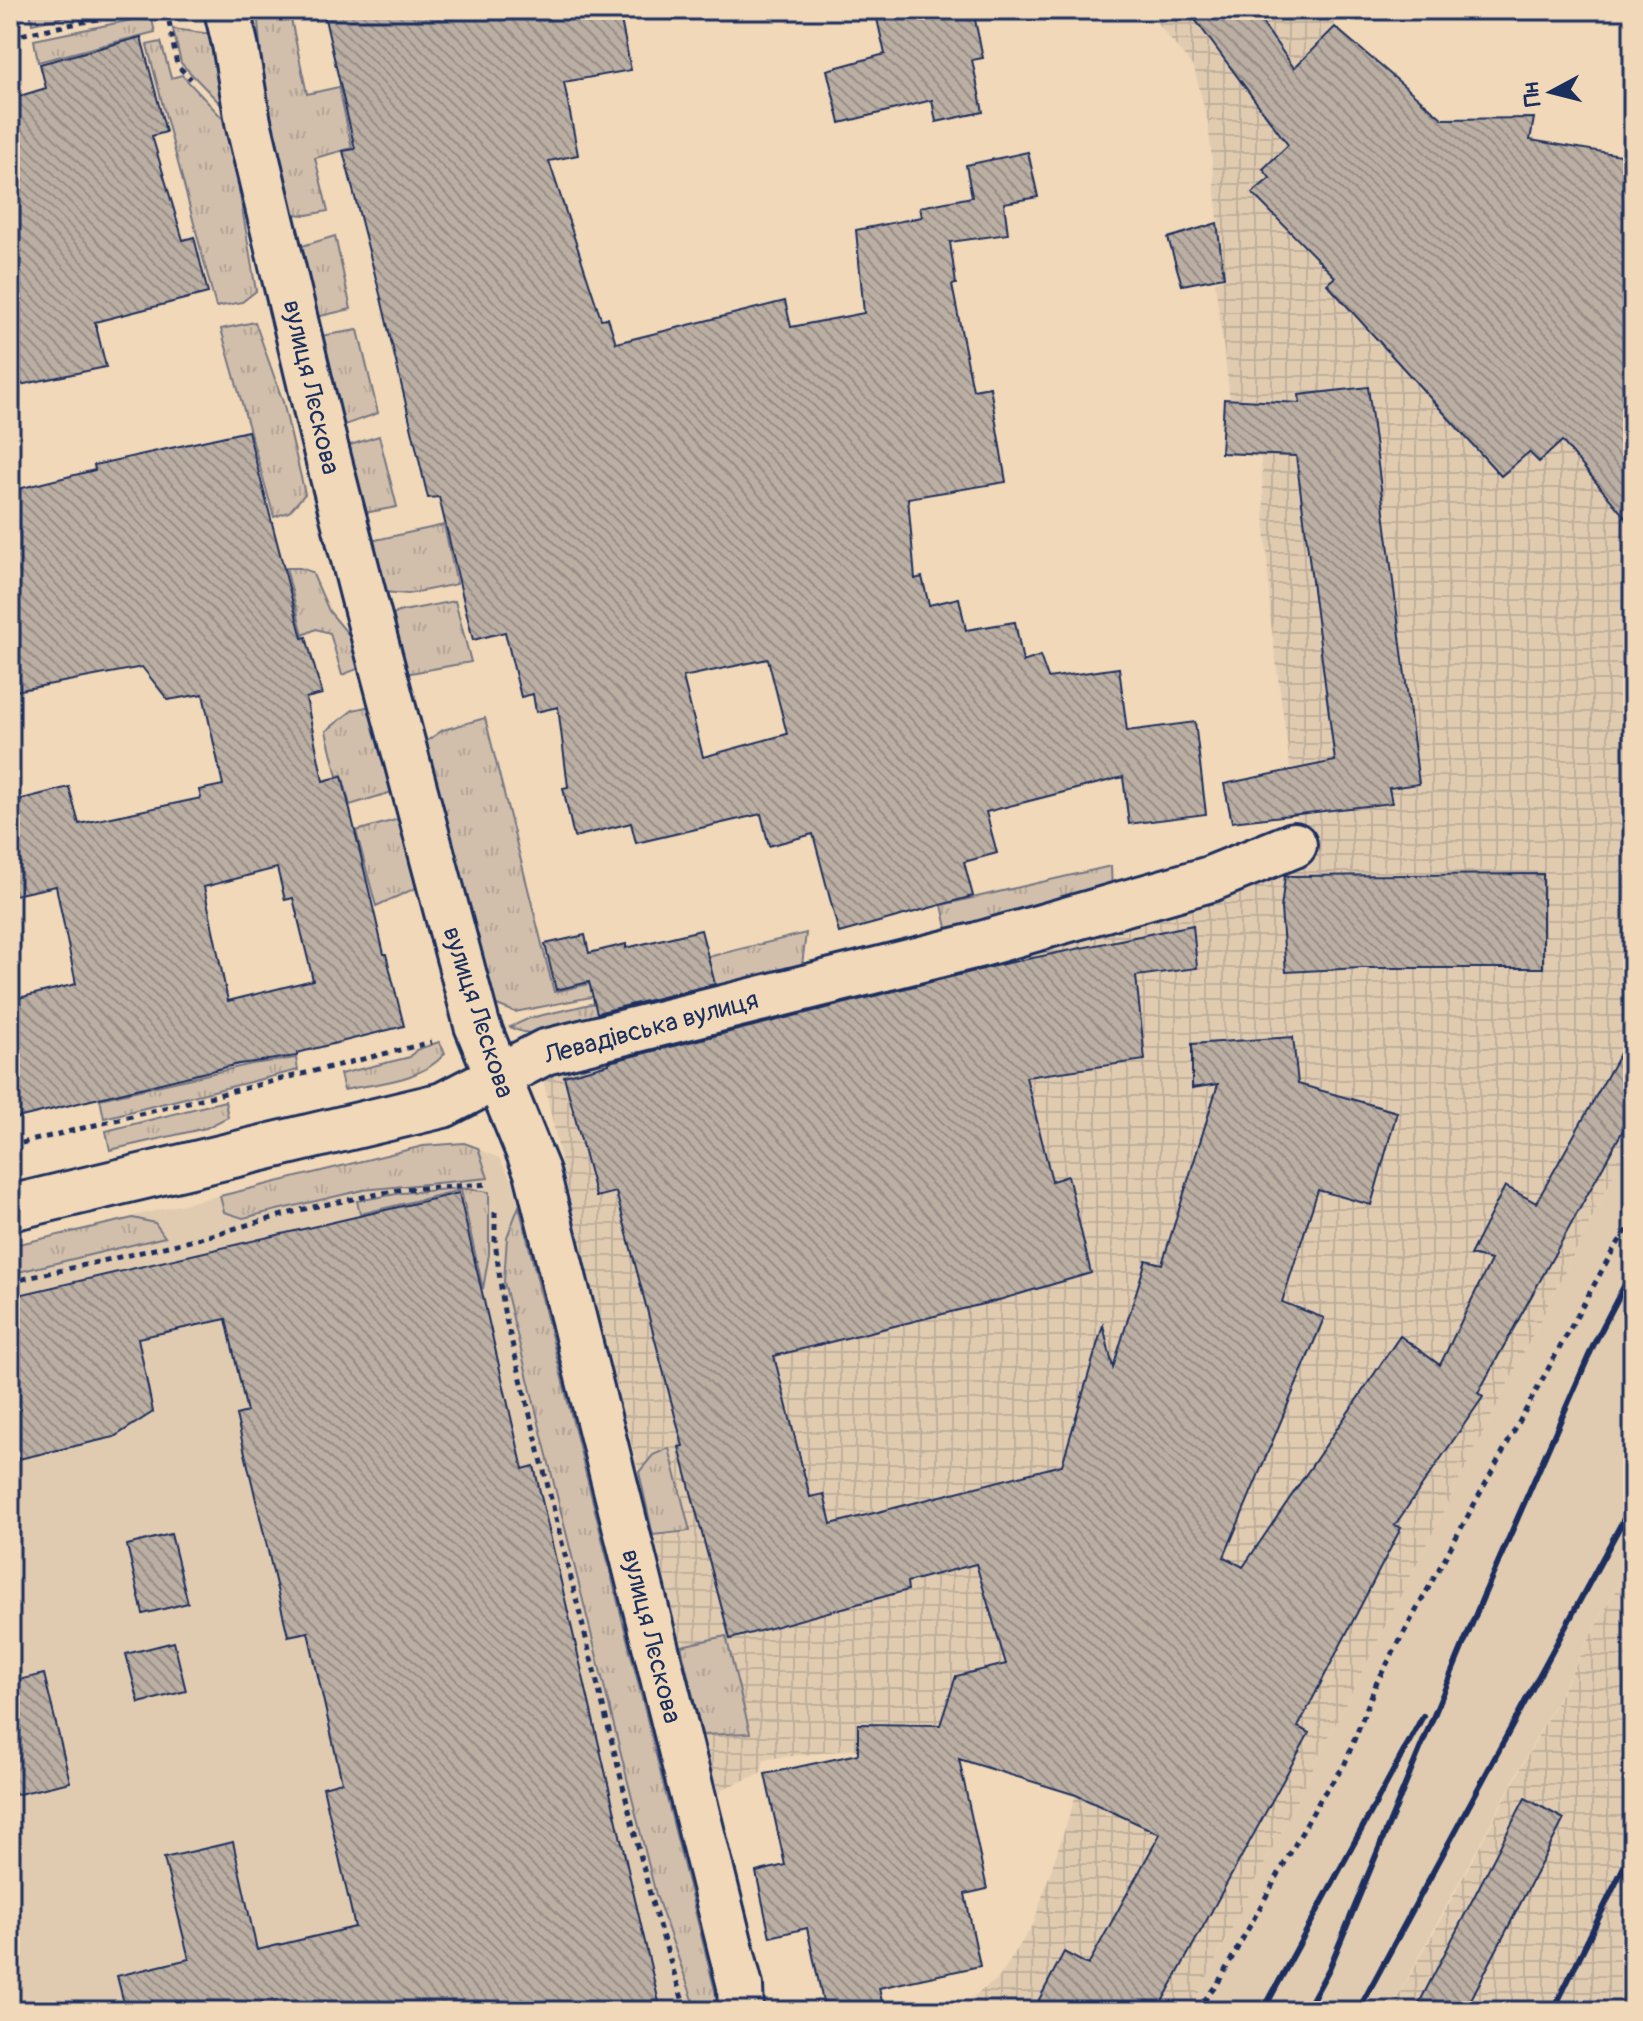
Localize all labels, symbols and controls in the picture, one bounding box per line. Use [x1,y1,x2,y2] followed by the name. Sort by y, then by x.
[1511,52,1591,132] north arrow
[1517,81,1548,108] text: Пн
[275,297,347,478] street label: вулиця Лєскова
[435,923,521,1102] street label: вулиця Лєскова
[540,984,762,1072] street label: Левадівська вулиця
[614,1546,688,1727] street label: вулиця Лєскова

